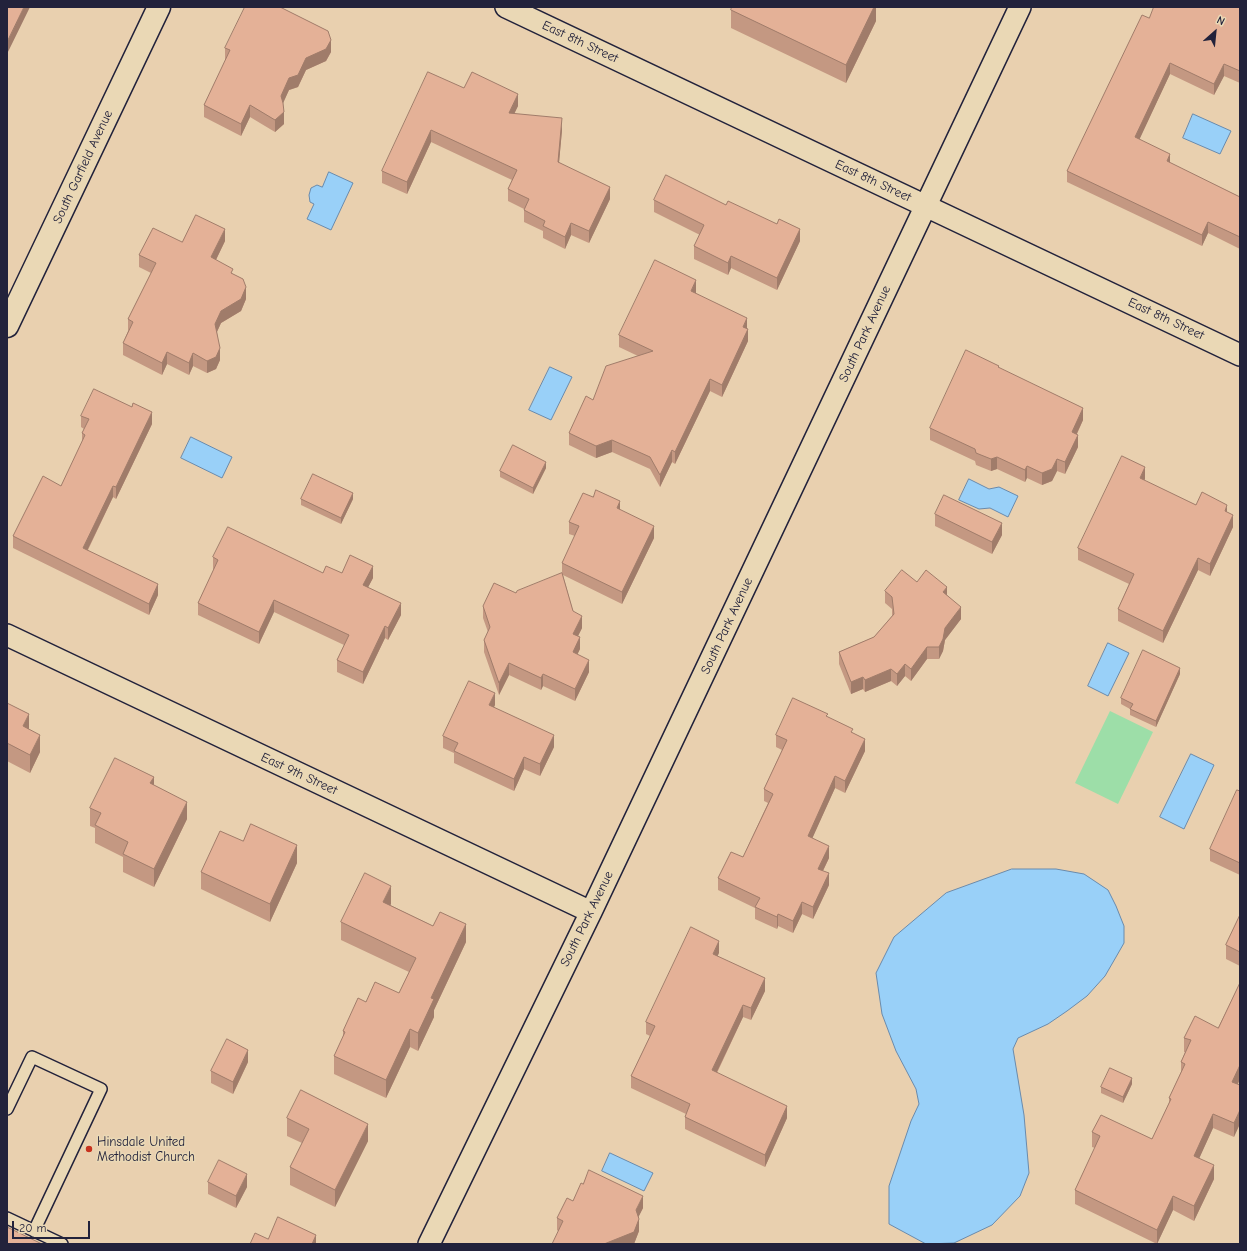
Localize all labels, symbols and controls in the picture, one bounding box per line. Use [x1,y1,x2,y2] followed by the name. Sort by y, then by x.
[1195,12,1235,52] north arrow
[1215,13,1227,28] text: N
[539,18,621,66] street label: East 8th Street
[50,108,116,226] street label: South Garfield Avenue
[832,157,914,205] street label: East 8th Street
[836,283,894,385] street label: South Park Avenue
[1125,295,1207,343] street label: East 8th Street
[698,575,756,677] street label: South Park Avenue
[258,749,340,799] street label: East 9th Street
[557,869,617,969] street label: South Park Avenue
[97,1134,195,1165] place label: Hinsdale United Methodist Church
[84,1144,94,1154] marker: Hinsdale United Methodist Church
[14,1213,92,1239] scale bar
[19,1221,47,1235] text: 20 m

